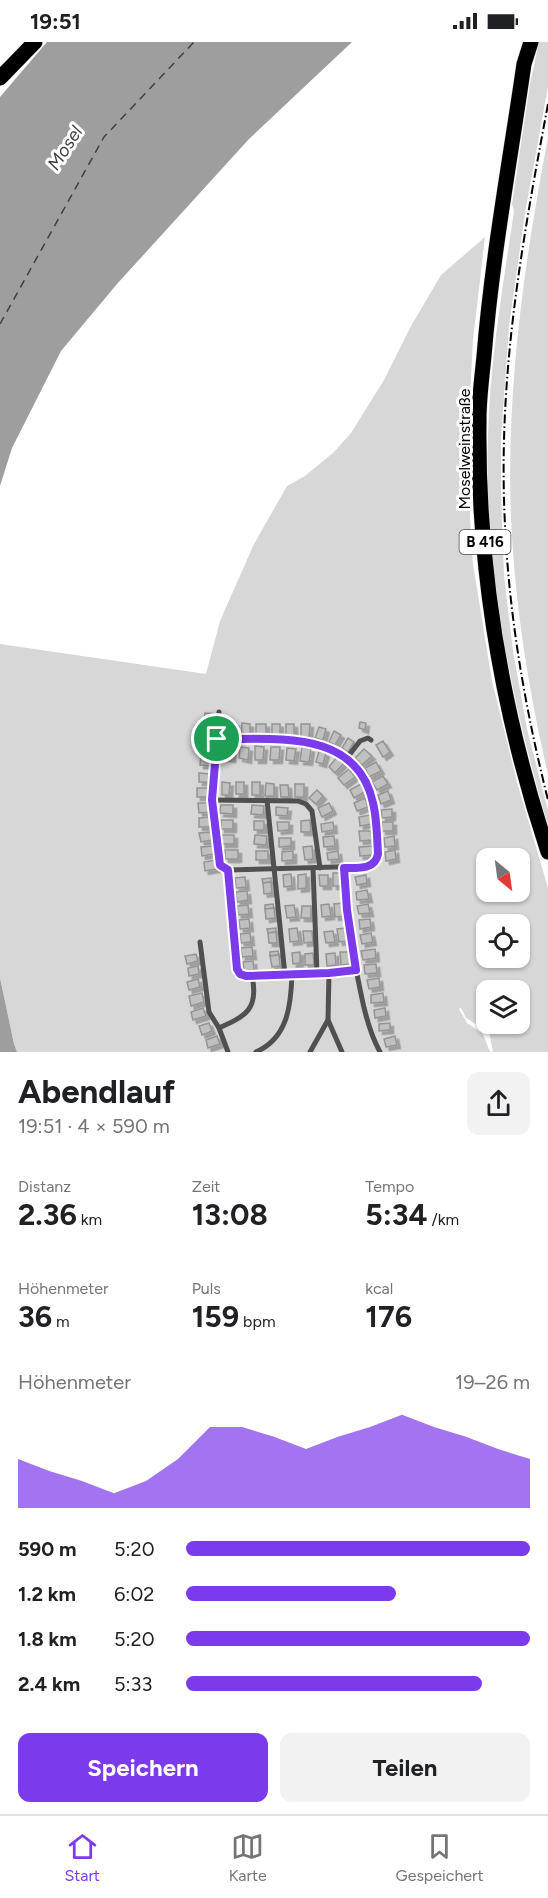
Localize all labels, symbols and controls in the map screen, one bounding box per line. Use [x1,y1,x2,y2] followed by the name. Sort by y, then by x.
[30,8,81,35] text: 19:51
[43,121,88,174] water label: Mosel
[455,388,474,510] street label: Moselweinstraße
[460,530,510,554] road number: B 416
[191,713,242,764] pin
[200,722,233,755] icon: arrive
[476,848,530,902] north arrow
[476,848,530,1034] map controls
[476,914,530,968] button: locate
[476,980,530,1034] button: layers
[18,1072,175,1111] text: Abendlauf
[467,1072,530,1135] button: share
[18,1114,170,1138] text: 19:51 · 4 × 590 m
[18,1177,71,1196] text: Distanz
[192,1177,220,1196] text: Zeit
[365,1177,414,1196] text: Tempo
[18,1196,77,1233] text: 2.36
[192,1196,268,1233] text: 13:08
[365,1196,427,1233] text: 5:34
[77,1210,102,1229] text: km
[427,1210,459,1229] text: /km
[18,1279,108,1298] text: Höhenmeter
[192,1279,221,1298] text: Puls
[365,1279,393,1298] text: kcal
[18,1298,52,1335] text: 36
[192,1298,239,1335] text: 159
[365,1298,412,1335] text: 176
[52,1312,70,1331] text: m
[239,1312,276,1331] text: bpm
[18,1370,131,1394] text: Höhenmeter
[455,1370,530,1394] text: 19–26 m
[18,1537,76,1561] text: 590 m
[114,1537,155,1561] text: 5:20
[18,1582,76,1606] text: 1.2 km
[114,1582,154,1606] text: 6:02
[18,1627,77,1651] text: 1.8 km
[114,1627,155,1651] text: 5:20
[18,1672,80,1696] text: 2.4 km
[114,1672,152,1696] text: 5:33
[18,1733,268,1802] button: Speichern
[280,1733,530,1802] button: Teilen
[64,1830,100,1885] tab: Start
[229,1830,267,1885] tab: Karte
[396,1830,484,1885] tab: Gespeichert

